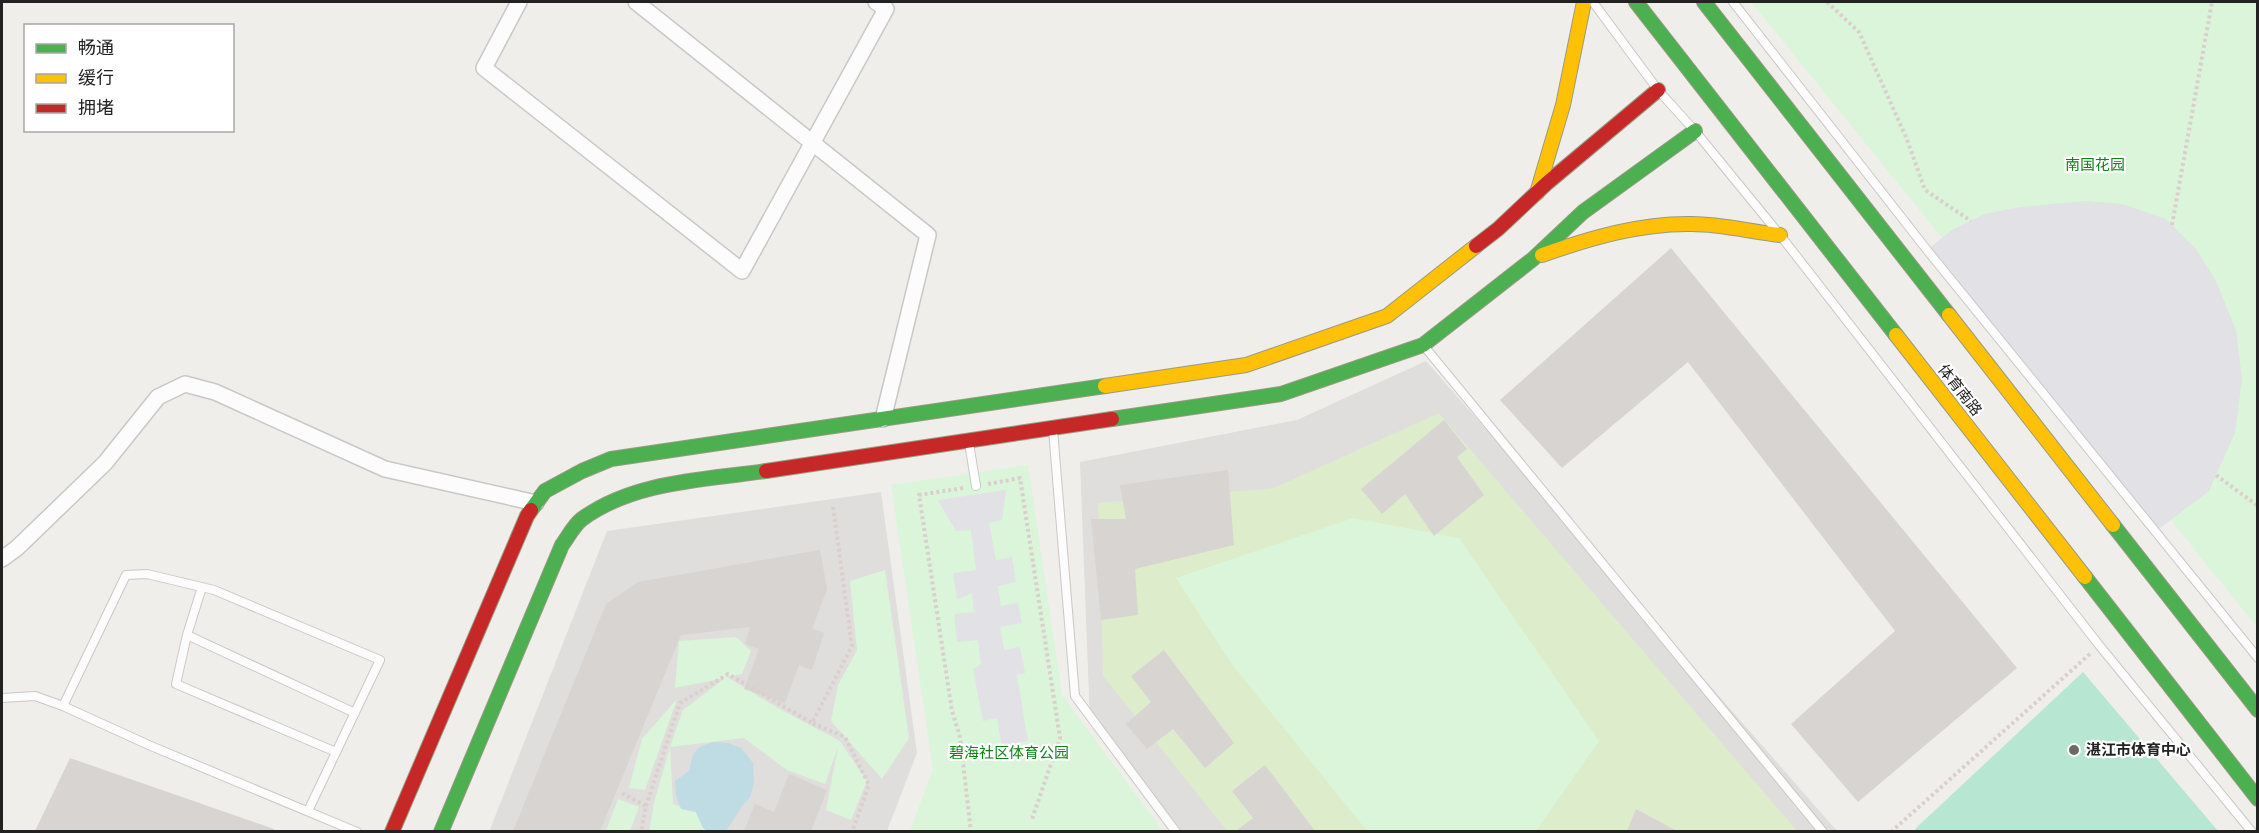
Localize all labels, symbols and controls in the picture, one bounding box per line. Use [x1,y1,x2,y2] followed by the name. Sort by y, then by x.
[24,24,234,132] legend
[78,37,114,59] text: 畅通
[78,67,114,89] text: 缓行
[78,97,114,119] text: 拥堵
[2065,156,2125,174] park label: 南国花园
[1934,361,1986,419] street label: 体育南路
[2086,741,2191,759] place label: 湛江市体育中心
[2067,743,2081,757] marker: 湛江市体育中心
[949,744,1069,762] park label: 碧海社区体育公园

